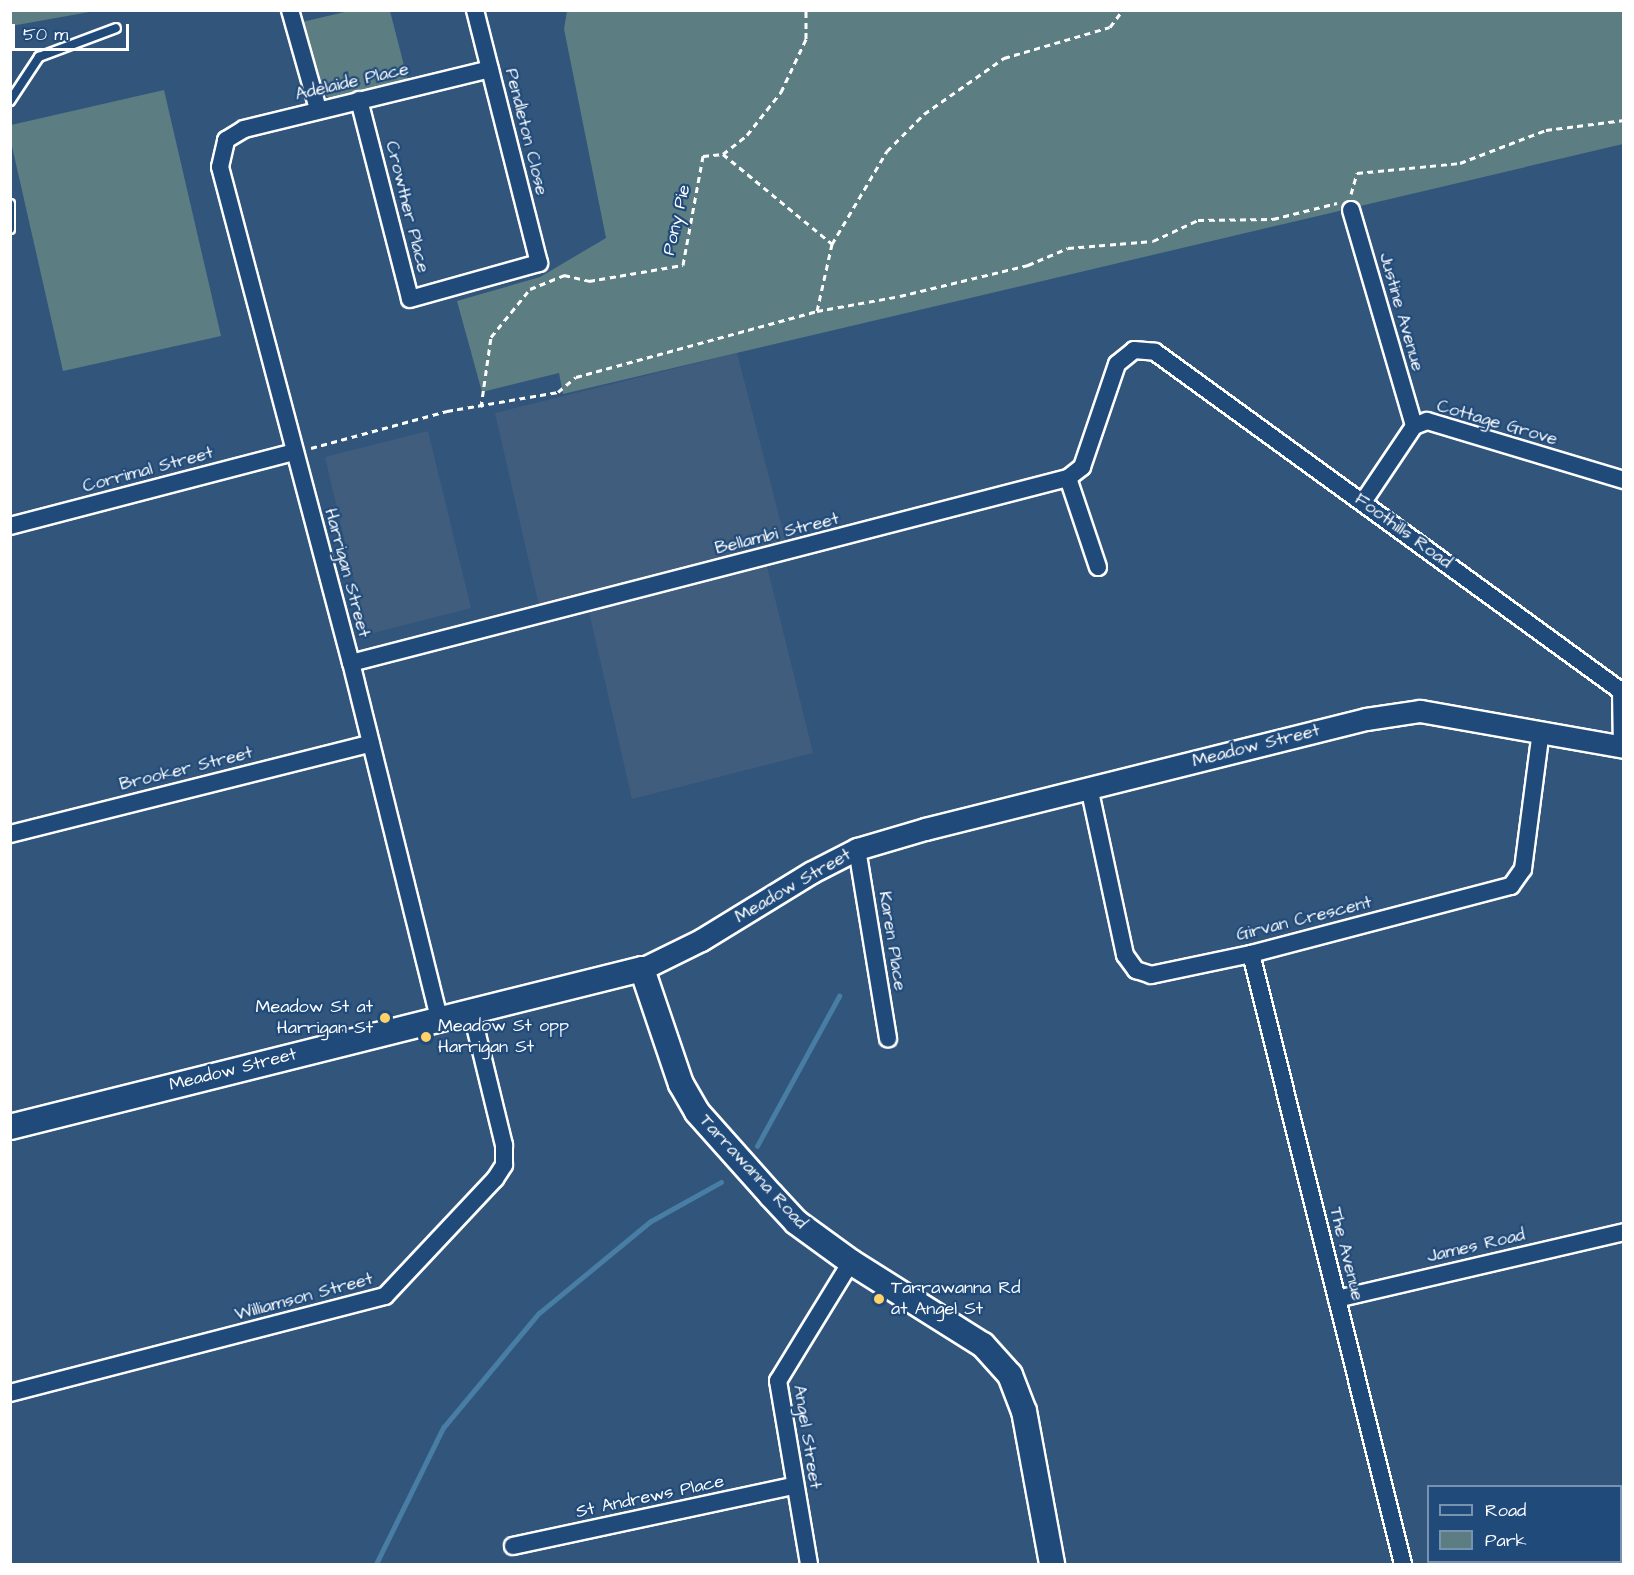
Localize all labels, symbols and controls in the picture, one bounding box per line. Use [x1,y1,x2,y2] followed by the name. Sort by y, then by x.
[15,12,132,50] scale bar
[23,22,68,47] text: 50 m
[293,58,411,106] street label: Adelaide Place
[500,66,552,198] street label: Pendleton Close
[380,139,434,275] street label: Crowther Place
[658,183,696,257] street label: Pony Pie
[1374,250,1428,374] street label: Justine Avenue
[1434,395,1560,451] street label: Cottage Grove
[80,442,216,498] street label: Corrimal Street
[1350,489,1456,573] street label: Foothills Road
[319,506,375,640] street label: Harrigan Street
[713,508,841,560] street label: Bellambi Street
[1190,720,1322,772] street label: Meadow Street
[117,742,255,796] street label: Brooker Street
[731,844,855,928] street label: Meadow Street
[873,890,911,992] street label: Karen Place
[1234,892,1374,946] street label: Girvan Crescent
[256,997,373,1040] place label: Meadow St at Harrigan St
[378,1011,392,1025] marker: Meadow St at Harrigan St
[438,1016,569,1058] place label: Meadow St opp Harrigan St
[419,1030,433,1044] marker: Meadow St opp Harrigan St
[167,1044,299,1096] street label: Meadow Street
[694,1110,812,1234] street label: Tarrawanna Road
[1324,1205,1368,1303] street label: The Avenue
[1425,1224,1527,1268] street label: James Road
[233,1268,375,1326] street label: Williamson Street
[891,1278,1021,1320] place label: Tarrawanna Rd at Angel St
[872,1292,886,1306] marker: Tarrawanna Rd at Angel St
[788,1383,826,1491] street label: Angel Street
[574,1471,726,1523] street label: St Andrews Place
[1427,1485,1622,1563] legend
[1485,1498,1526,1523] text: Road
[1485,1528,1527,1553] text: Park

